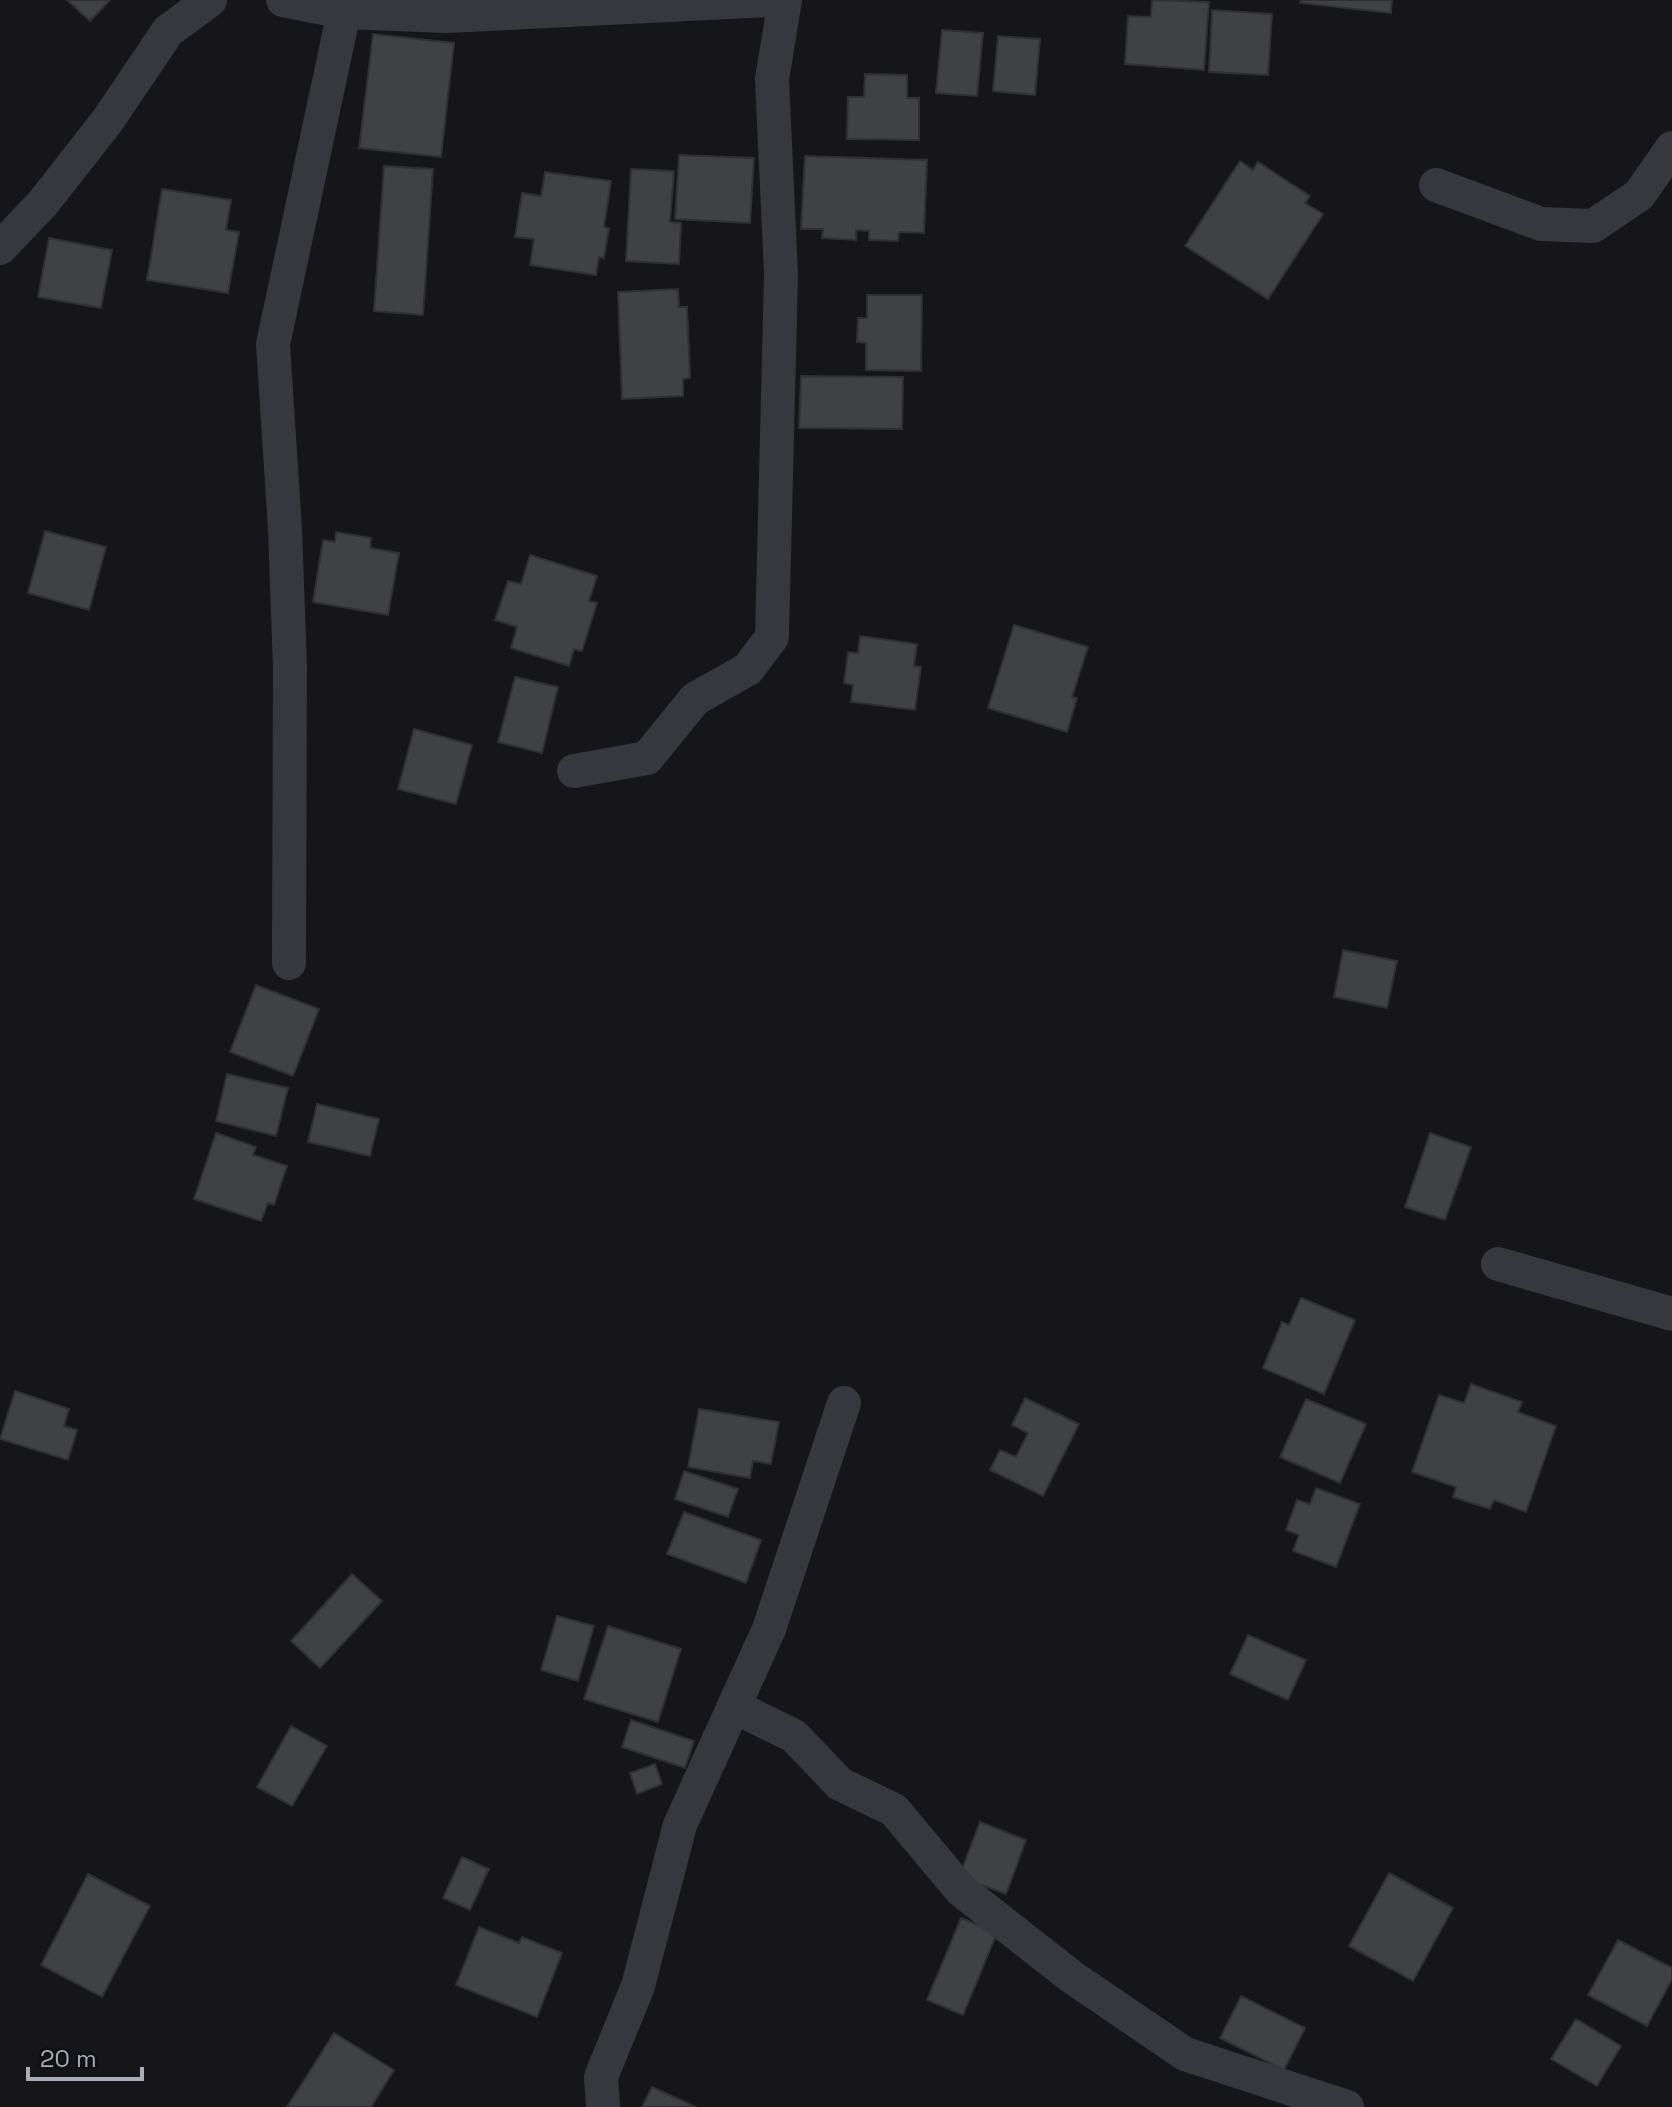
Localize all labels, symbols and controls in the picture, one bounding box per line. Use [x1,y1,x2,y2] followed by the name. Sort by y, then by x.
[28,2031,142,2081] scale bar
[40,2043,97,2074] text: 20 m

